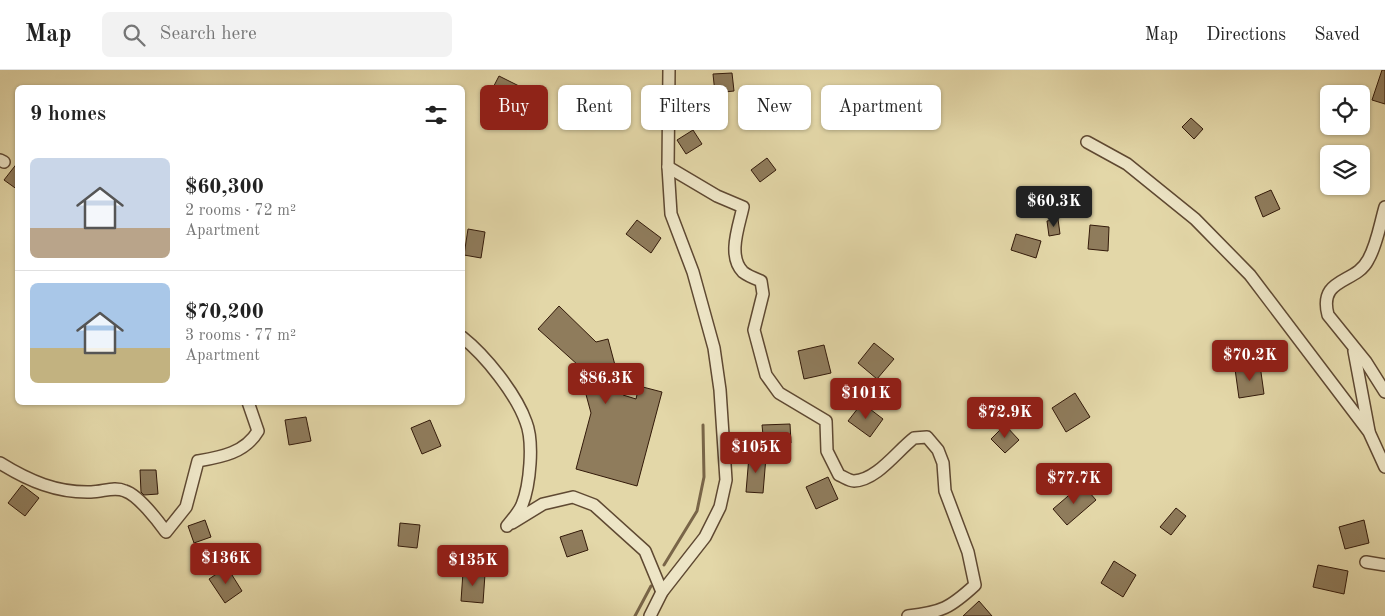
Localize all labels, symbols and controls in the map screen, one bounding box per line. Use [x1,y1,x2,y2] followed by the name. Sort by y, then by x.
[102,12,452,57] search box
[120,21,148,49] icon: search
[25,23,72,47] text: Map
[160,25,257,44] text: Search here
[1145,26,1178,44] text: Map
[1206,26,1286,44] text: Directions
[1314,26,1360,44] text: Saved
[480,85,548,130] chip: Buy
[558,85,631,130] chip: Rent
[641,85,728,130] chip: Filters
[738,85,811,130] chip: New
[821,85,941,130] chip: Apartment
[1320,85,1370,195] map controls
[1320,85,1370,135] button: locate
[422,101,450,129] icon: filters
[30,104,106,125] text: 9 homes
[1320,145,1370,195] button: layers
[185,177,264,198] text: $60,300
[70,178,130,238] icon: home
[1013,186,1095,228] pin: $60.3K
[1027,194,1081,210] text: $60.3K
[185,203,296,219] text: 2 rooms · 72 m²
[185,223,260,239] text: Apartment
[185,302,264,323] text: $70,200
[70,303,130,363] icon: home
[185,328,296,344] text: 3 rooms · 77 m²
[1209,340,1291,382] pin: $70.2K
[185,348,260,364] text: Apartment
[1223,348,1277,364] text: $70.2K
[565,362,647,405] pin: $86.3K
[579,371,633,387] text: $86.3K
[831,378,901,420] pin: $101K
[841,386,891,402] text: $101K
[964,396,1046,439] pin: $72.9K
[978,405,1032,421] text: $72.9K
[721,432,791,474] pin: $105K
[731,440,781,456] text: $105K
[1033,462,1115,505] pin: $77.7K
[1047,471,1101,487] text: $77.7K
[191,542,261,585] pin: $136K
[438,544,508,587] pin: $135K
[201,551,251,567] text: $136K
[448,553,498,569] text: $135K

